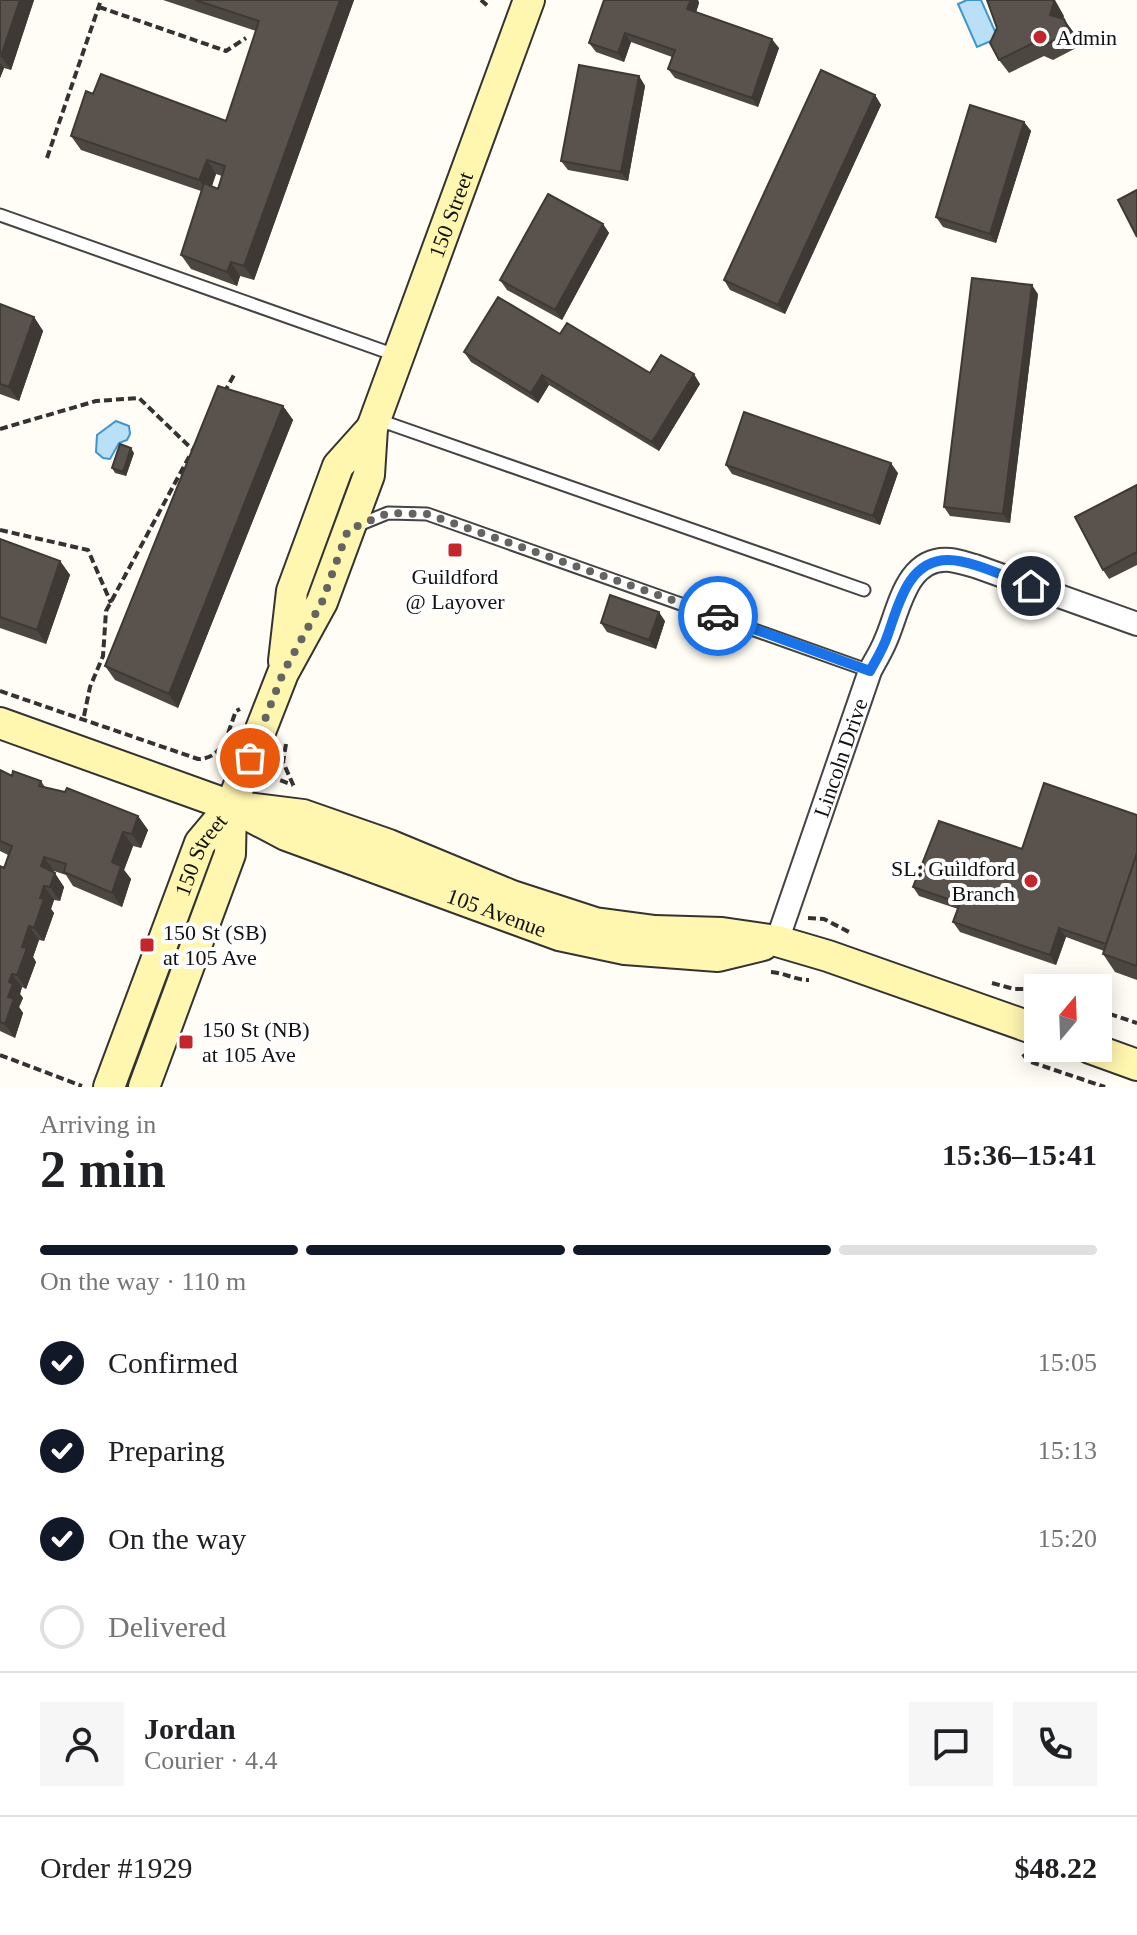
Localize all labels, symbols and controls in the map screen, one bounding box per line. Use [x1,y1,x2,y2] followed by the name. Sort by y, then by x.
[1056,25,1117,50] place label: Admin
[1031,28,1049,46] marker: Admin
[424,168,478,261] street label: 150 Street
[446,541,464,559] marker: Guildford @ Layover
[997,552,1065,620] pin
[405,564,505,614] place label: Guildford @ Layover
[1009,564,1053,608] icon: home
[678,576,758,656] courier
[696,594,740,638] icon: car
[809,695,873,820] street label: Lincoln Drive
[216,724,284,792] pin
[228,736,272,780] icon: bag
[169,809,232,899] street label: 150 Street
[891,856,1015,906] place label: SL: Guildford Branch
[1022,872,1040,890] marker: SL: Guildford Branch
[443,883,550,942] street label: 105 Avenue
[163,920,267,970] place label: 150 St (SB) at 105 Ave
[138,936,156,954] marker: 150 St (SB) at 105 Ave
[1024,974,1112,1062] north arrow
[1024,974,1112,1062] map controls
[202,1017,310,1067] place label: 150 St (NB) at 105 Ave
[177,1033,195,1051] marker: 150 St (NB) at 105 Ave
[40,1110,156,1139] text: Arriving in
[942,1138,1097,1171] text: 15:36–15:41
[40,1141,166,1198] text: 2 min
[40,1267,246,1296] text: On the way · 110 m
[40,1341,84,1385] icon: check
[108,1346,238,1379] text: Confirmed
[1038,1348,1097,1377] text: 15:05
[40,1429,84,1473] icon: check
[108,1434,225,1467] text: Preparing
[1038,1436,1097,1465] text: 15:13
[40,1517,84,1561] icon: check
[108,1522,246,1555] text: On the way
[1038,1524,1097,1553] text: 15:20
[108,1610,226,1643] text: Delivered
[40,1702,124,1786] button: person
[909,1702,993,1786] button: chat
[1013,1702,1097,1786] button: phone
[144,1712,236,1745] text: Jordan
[144,1746,278,1775] text: Courier · 4.4
[40,1851,192,1884] text: Order #1929
[1015,1851,1097,1884] text: $48.22

